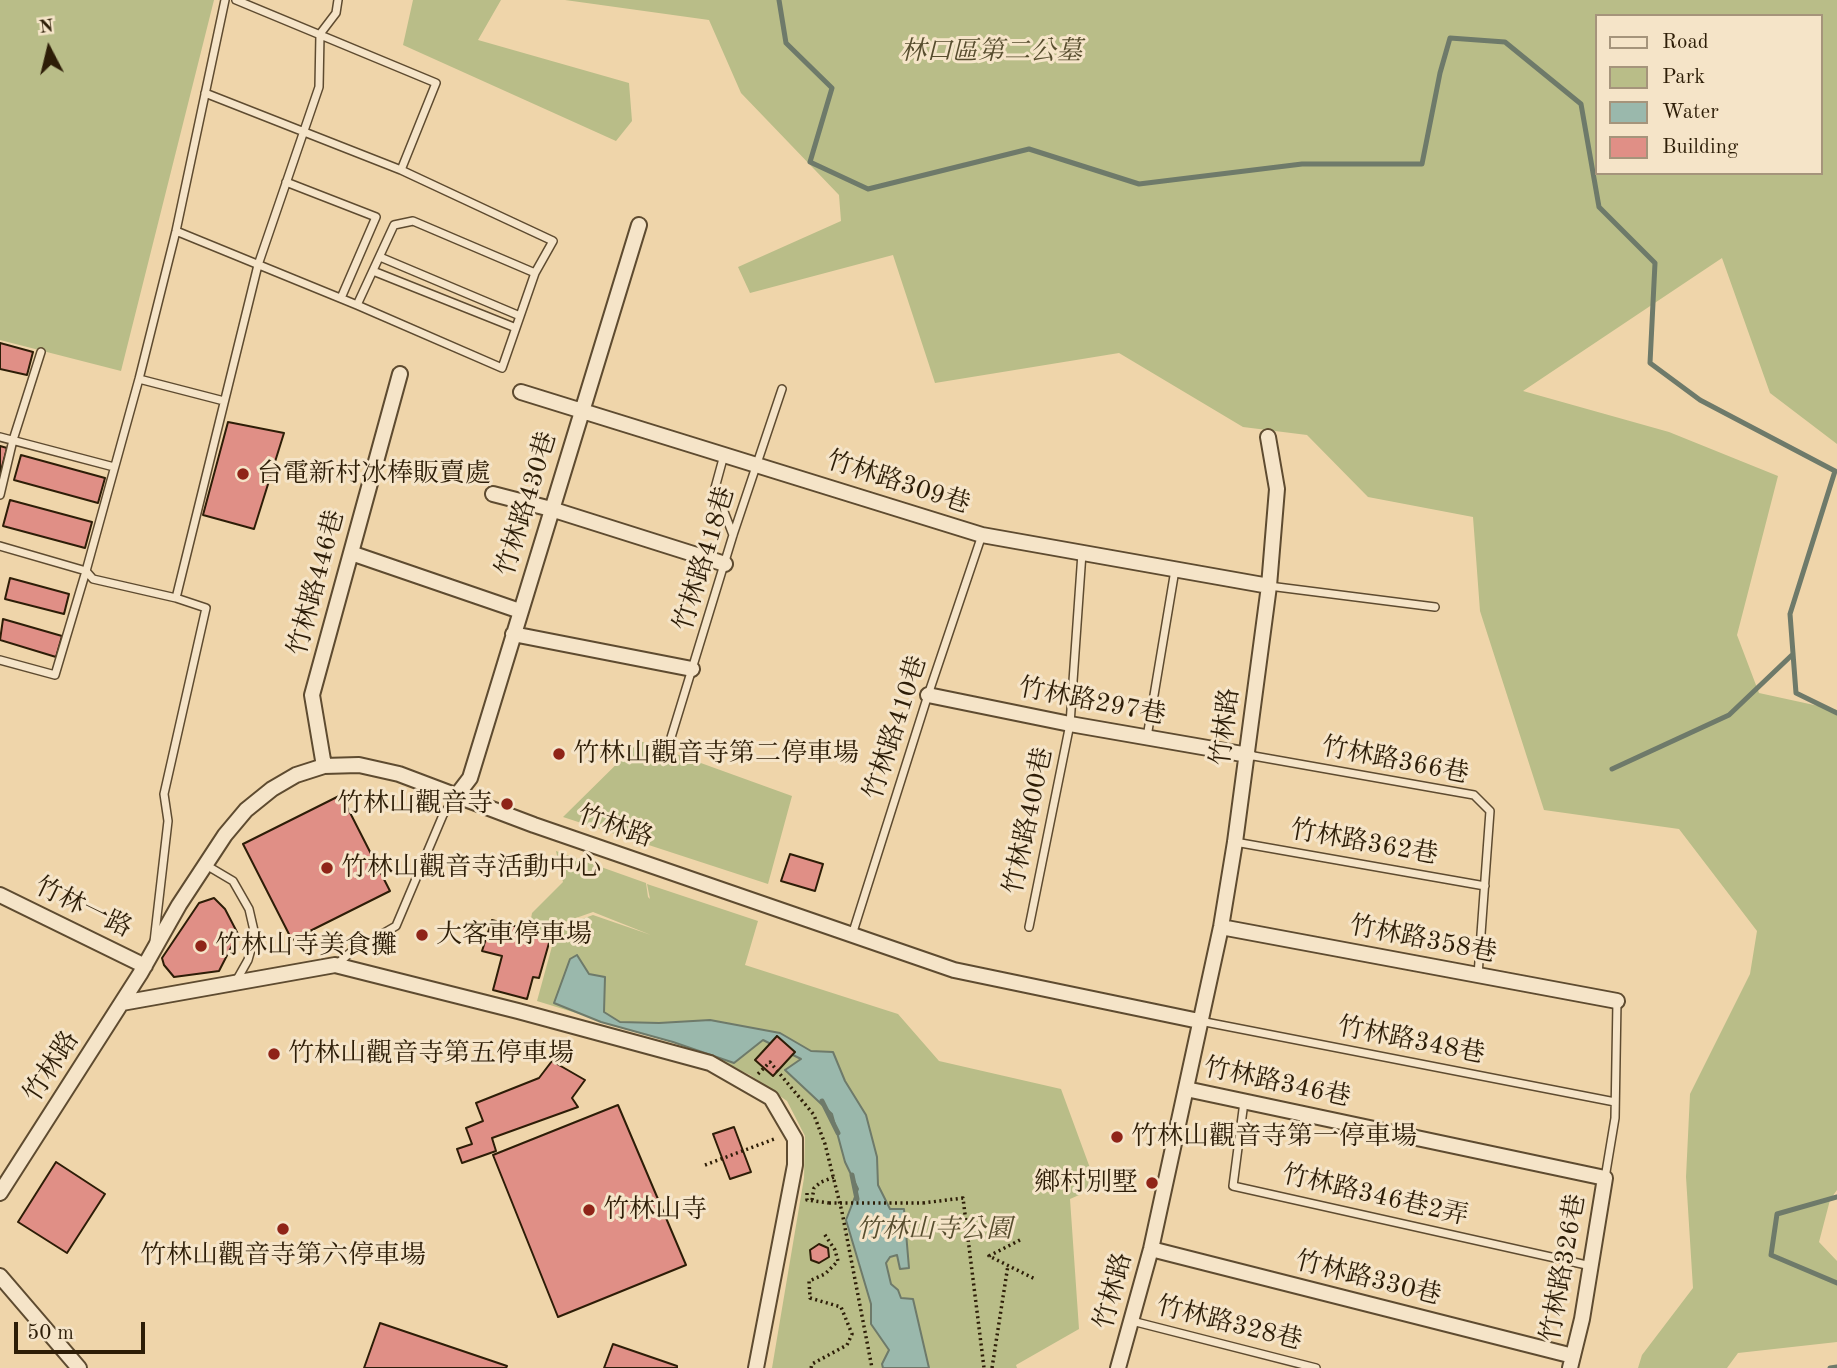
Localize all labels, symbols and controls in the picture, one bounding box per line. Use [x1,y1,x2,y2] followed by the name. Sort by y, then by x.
[14,14,84,84] north arrow
[1596,14,1823,175] legend
[38,17,55,38] text: N
[1662,32,1709,53] text: Road
[900,36,1082,68] park label: 林口區第二公墓
[1662,67,1705,88] text: Park
[1662,102,1719,123] text: Water
[1662,137,1738,158] text: Building
[490,428,564,580] street label: 竹林路430巷
[822,445,974,521] street label: 竹林路309巷
[257,458,491,490] place label: 台電新村冰棒販賣處
[235,466,251,482] marker: 台電新村冰棒販賣處
[668,483,742,635] street label: 竹林路418巷
[283,507,351,659] street label: 竹林路446巷
[858,652,934,804] street label: 竹林路410巷
[1016,672,1168,732] street label: 竹林路297巷
[1206,686,1246,768] street label: 竹林路
[1319,731,1471,791] street label: 竹林路366巷
[573,738,859,770] place label: 竹林山觀音寺第二停車場
[998,745,1060,897] street label: 竹林路400巷
[551,746,567,762] marker: 竹林山觀音寺第二停車場
[337,788,493,820] place label: 竹林山觀音寺
[499,796,515,812] marker: 竹林山觀音寺
[573,800,657,854] street label: 竹林路
[1288,815,1440,871] street label: 竹林路362巷
[341,852,601,884] place label: 竹林山觀音寺活動中心
[319,860,335,876] marker: 竹林山觀音寺活動中心
[29,871,137,945] street label: 竹林一路
[1347,910,1499,970] street label: 竹林路358巷
[436,919,592,951] place label: 大客車停車場
[414,927,430,943] marker: 大客車停車場
[215,930,397,962] place label: 竹林山寺美食攤
[193,938,209,954] marker: 竹林山寺美食攤
[1335,1011,1487,1071] street label: 竹林路348巷
[18,1026,86,1108] street label: 竹林路
[288,1038,574,1070] place label: 竹林山觀音寺第五停車場
[266,1046,282,1062] marker: 竹林山觀音寺第五停車場
[1201,1052,1353,1114] street label: 竹林路346巷
[1131,1121,1417,1153] place label: 竹林山觀音寺第一停車場
[1109,1129,1125,1145] marker: 竹林山觀音寺第一停車場
[1279,1159,1471,1233] street label: 竹林路346巷2弄
[1034,1167,1138,1199] place label: 鄉村別墅
[1144,1175,1160,1191] marker: 鄉村別墅
[1536,1192,1592,1344] street label: 竹林路326巷
[603,1194,707,1226] place label: 竹林山寺
[581,1202,597,1218] marker: 竹林山寺
[856,1214,1012,1246] park label: 竹林山寺公園
[275,1221,291,1237] marker: 竹林山觀音寺第六停車場
[140,1240,426,1272] place label: 竹林山觀音寺第六停車場
[1292,1246,1444,1312] street label: 竹林路330巷
[1089,1249,1139,1333] street label: 竹林路
[1153,1291,1305,1357] street label: 竹林路328巷
[18,1308,149,1352] scale bar
[27,1323,74,1344] text: 50 m

